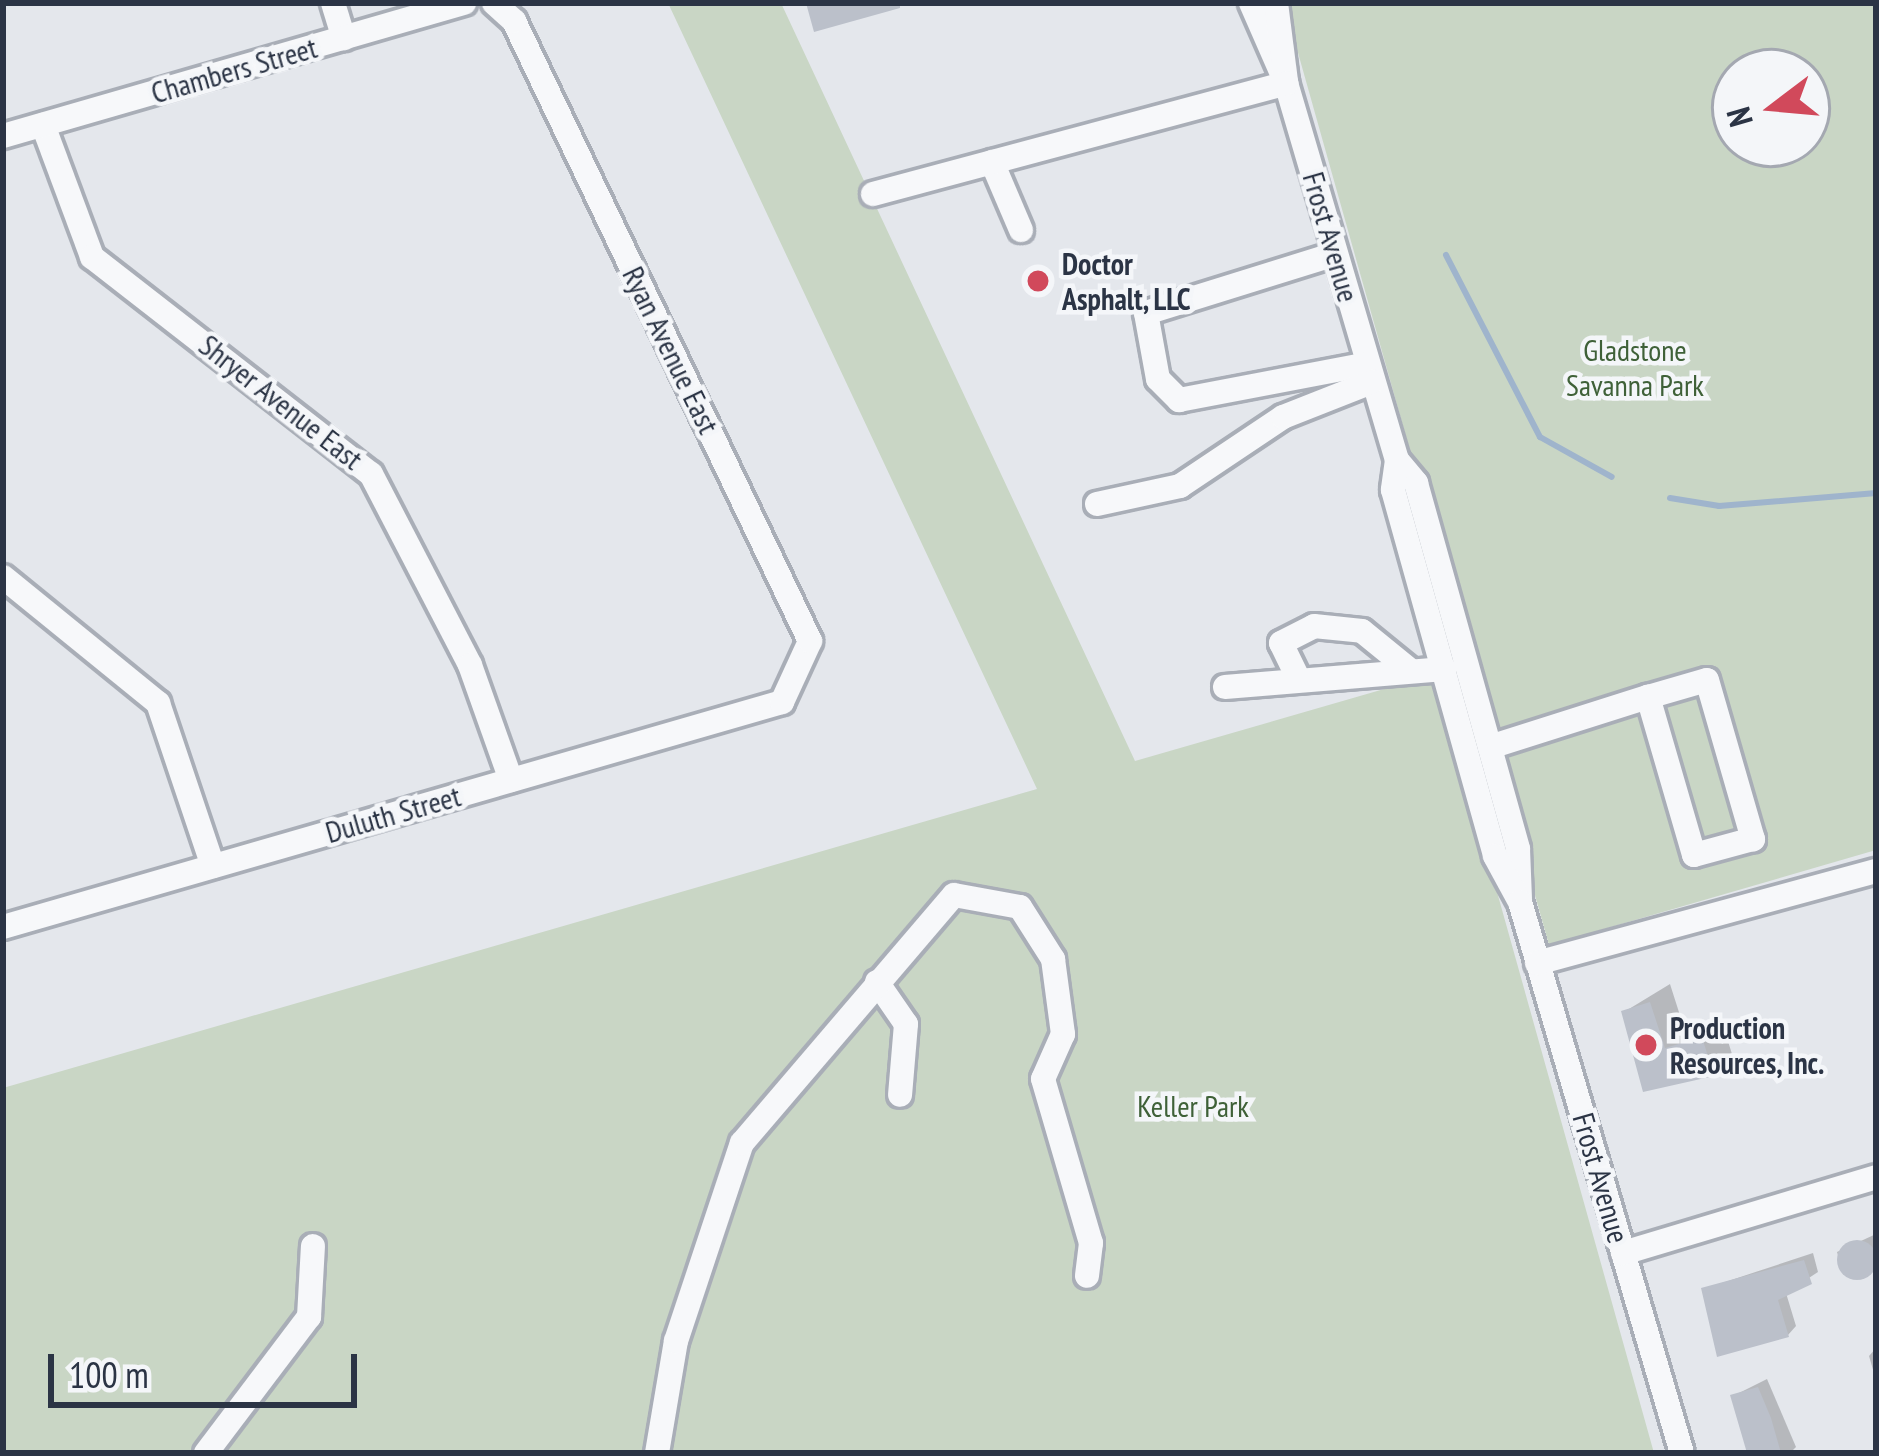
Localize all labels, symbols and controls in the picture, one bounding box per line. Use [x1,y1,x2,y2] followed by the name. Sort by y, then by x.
[147,29,321,111] street label: Chambers Street
[1711,48,1831,168] north arrow
[1716,103,1762,132] text: N
[1295,168,1367,306] street label: Frost Avenue
[1062,246,1192,316] place label: Doctor Asphalt, LLC
[615,260,727,440] street label: Ryan Avenue East
[1025,268,1051,294] marker: Doctor Asphalt, LLC
[192,327,370,477] street label: Shryer Avenue East
[1566,332,1704,403] park label: Gladstone Savanna Park
[321,778,465,850] street label: Duluth Street
[1670,1010,1826,1080] place label: Production Resources, Inc.
[1633,1032,1659,1058] marker: Production Resources, Inc.
[1137,1088,1249,1124] park label: Keller Park
[1565,1109,1637,1247] street label: Frost Avenue
[54,1330,363,1404] scale bar
[69,1351,149,1398] text: 100 m

